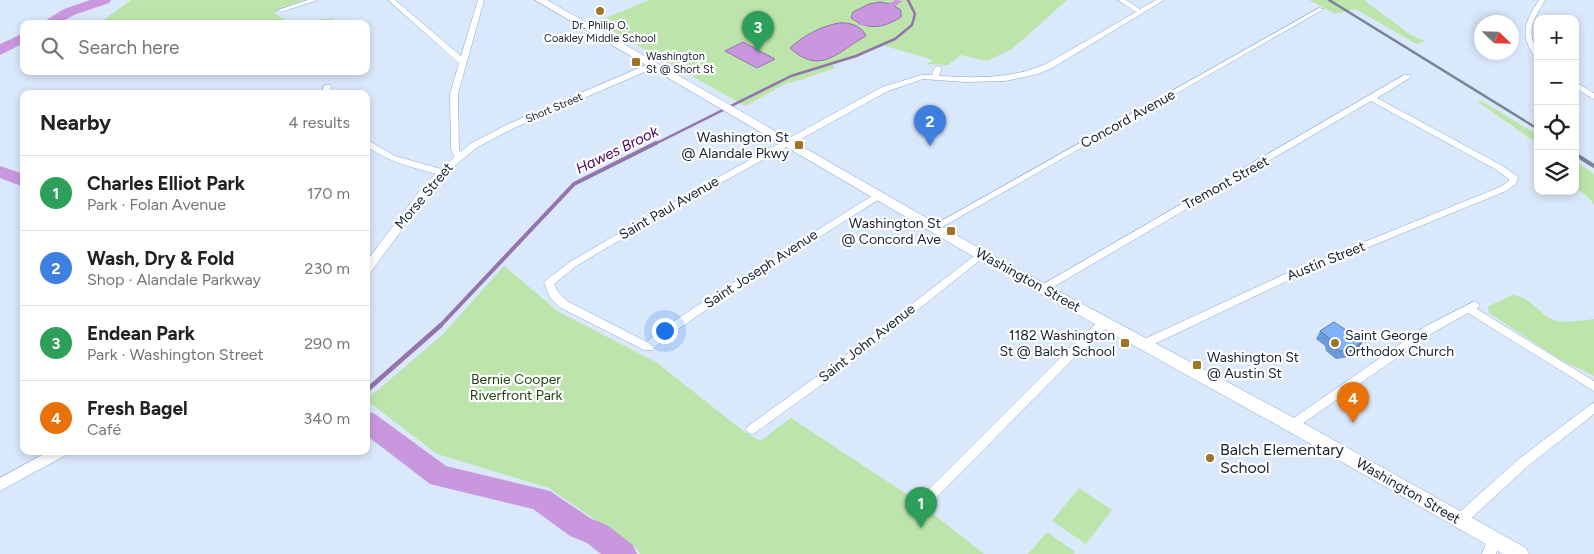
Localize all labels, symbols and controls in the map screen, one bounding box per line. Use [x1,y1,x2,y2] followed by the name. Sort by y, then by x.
[594,5,606,17] marker: Dr. Philip O. Coakley Middle School
[742,11,774,52] pin: 3
[1474,15,1519,60] north arrow
[1534,15,1579,195] map controls
[1534,15,1579,60] button: +
[544,19,656,45] place label: Dr. Philip O. Coakley Middle School
[20,20,370,75] search box
[38,34,66,62] icon: search
[78,36,180,59] text: Search here
[646,50,714,76] place label: Washington St @ Short St
[630,56,642,68] marker: Washington St @ Short St
[1534,60,1579,105] button: −
[1078,86,1179,152] street label: Concord Avenue
[524,90,584,126] street label: Short Street
[914,105,946,146] pin: 2
[1534,105,1579,150] button: locate
[40,110,111,135] text: Nearby
[289,113,350,132] text: 4 results
[573,122,662,178] water label: Hawes Brook
[681,129,790,162] place label: Washington St @ Alandale Pkwy
[793,139,805,151] marker: Washington St @ Alandale Pkwy
[1534,150,1579,195] button: layers
[1180,152,1272,214] street label: Tremont Street
[391,159,457,233] street label: Morse Street
[87,172,245,195] text: Charles Elliot Park
[616,172,722,243] street label: Saint Paul Avenue
[53,184,59,203] text: 1
[307,184,350,203] text: 170 m
[87,195,226,214] text: Park · Folan Avenue
[842,215,941,248] place label: Washington St @ Concord Ave
[945,225,957,237] marker: Washington St @ Concord Ave
[701,226,821,312] street label: Saint Joseph Avenue
[1284,238,1368,284] street label: Austin Street
[973,244,1083,316] street label: Washington Street
[87,247,234,270] text: Wash, Dry & Fold
[51,259,61,278] text: 2
[305,259,350,278] text: 230 m
[87,270,261,289] text: Shop · Alandale Parkway
[816,300,919,386] street label: Saint John Avenue
[652,318,678,344] your location
[87,322,195,345] text: Endean Park
[999,327,1115,360] place label: 1182 Washington St @ Balch School
[1345,327,1454,360] place label: Saint George Orthodox Church
[52,334,60,353] text: 3
[304,334,350,353] text: 290 m
[1119,337,1131,349] marker: 1182 Washington St @ Balch School
[1329,337,1341,349] marker: Saint George Orthodox Church
[87,345,264,364] text: Park · Washington Street
[1207,349,1299,382] place label: Washington St @ Austin St
[1191,359,1203,371] marker: Washington St @ Austin St
[470,371,563,404] park label: Bernie Cooper Riverfront Park
[1337,382,1369,423] pin: 4
[87,397,188,420] text: Fresh Bagel
[51,409,61,428] text: 4
[304,409,350,428] text: 340 m
[87,420,121,439] text: Café
[1220,440,1345,477] place label: Balch Elementary School
[1204,452,1216,464] marker: Balch Elementary School
[1353,454,1463,528] street label: Washington Street
[905,487,937,528] pin: 1

